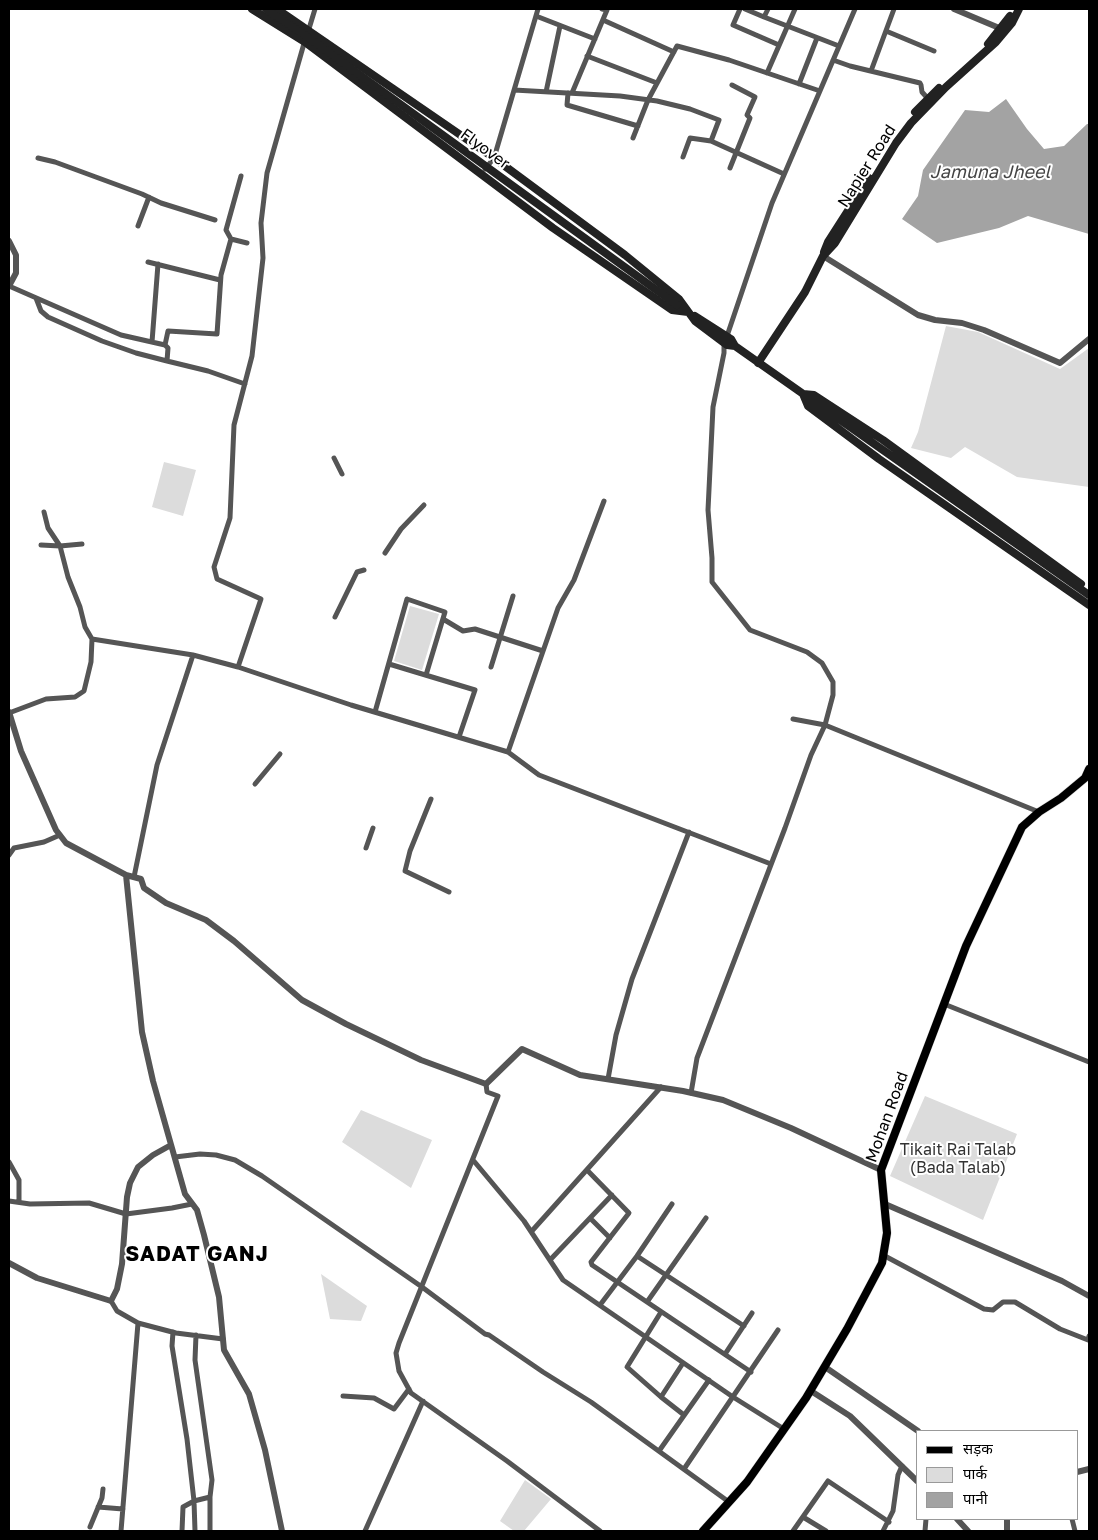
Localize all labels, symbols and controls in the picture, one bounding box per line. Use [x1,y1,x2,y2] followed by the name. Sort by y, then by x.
[834,121,900,211] street label: Napier Road
[457,125,513,173] street label: Flyover
[930,161,1050,183] water label: Jamuna Jheel
[862,1069,912,1165] street label: Mohan Road
[900,1140,1016,1178] park label: Tikait Rai Talab (Bada Talab)
[124,1241,270,1267] district label: SADAT GANJ
[916,1430,1078,1520] legend
[963,1439,993,1457] text: सड़क
[963,1464,987,1482] text: पार्क
[963,1489,988,1507] text: पानी

